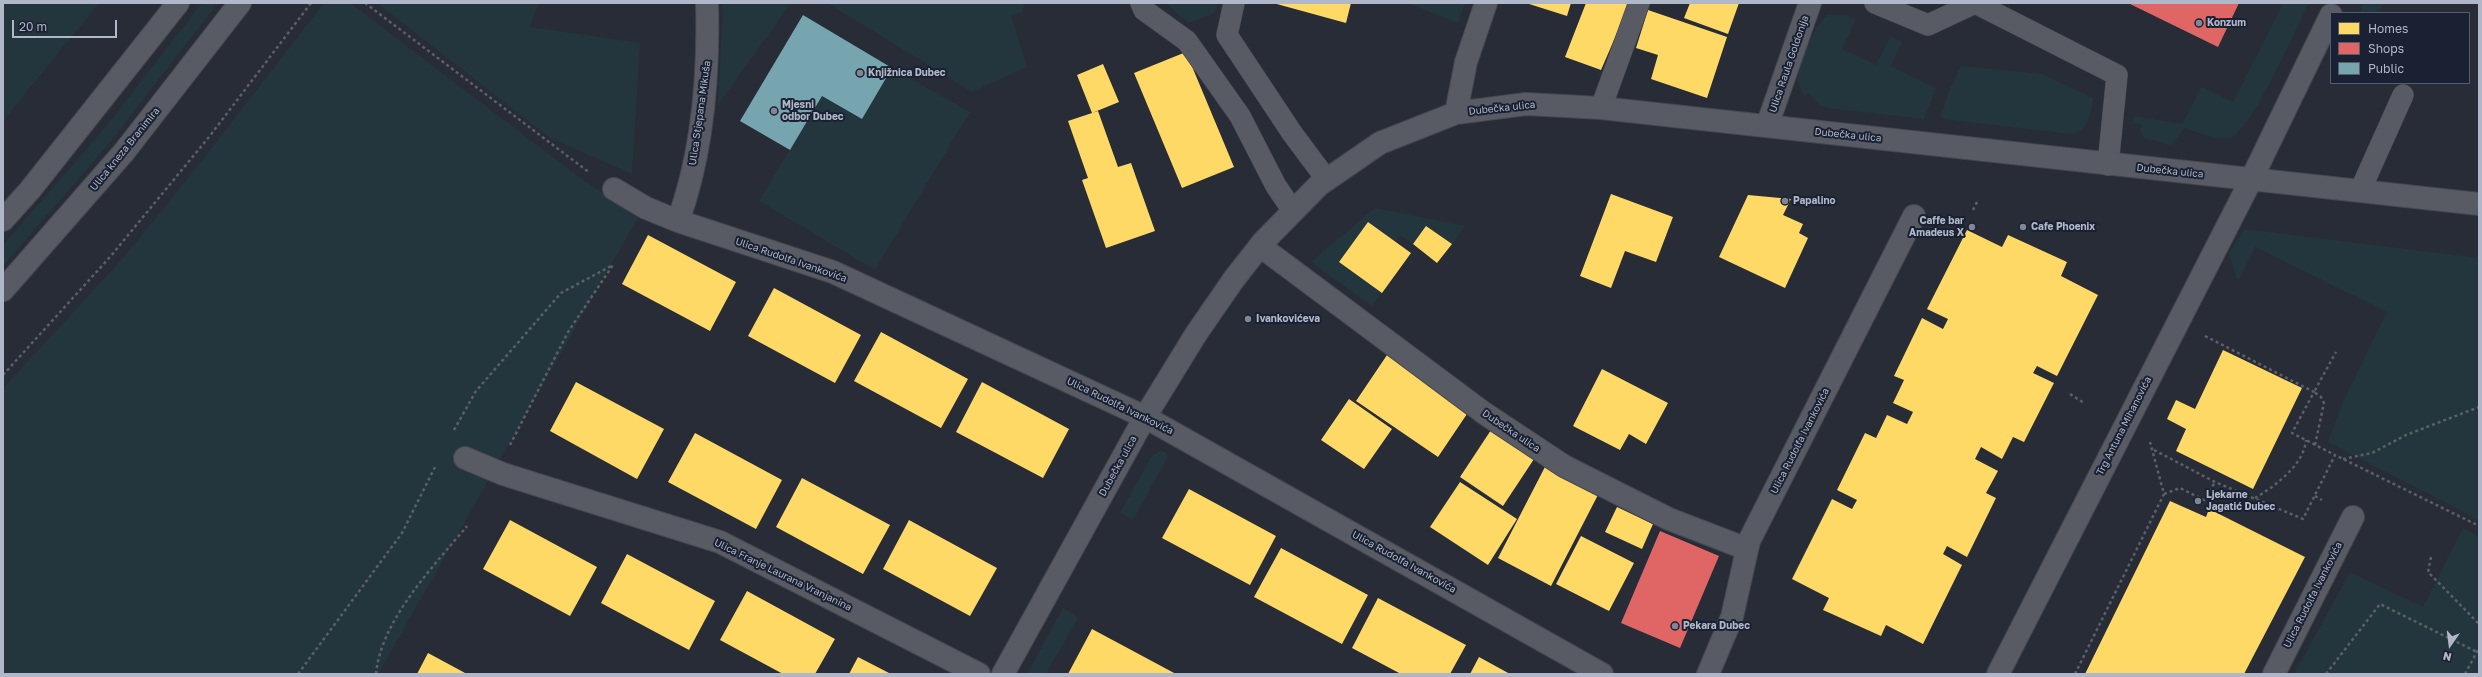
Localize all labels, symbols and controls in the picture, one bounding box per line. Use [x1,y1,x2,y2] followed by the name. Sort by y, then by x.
[14,12,119,38] scale bar
[2330,12,2470,84] legend
[1767,14,1811,114] street label: Ulica Raula Goldonija
[2207,17,2246,29] place label: Konzum
[2194,18,2204,28] marker: Konzum
[19,19,47,34] text: 20 m
[2368,21,2408,36] text: Homes
[2368,41,2404,56] text: Shops
[687,60,713,166] street label: Ulica Stjepana Mikuša
[2368,61,2404,76] text: Public
[868,67,946,79] place label: Knjižnica Dubec
[855,68,865,78] marker: Knjižnica Dubec
[782,99,844,122] place label: Mjesni odbor Dubec
[1468,99,1536,117] street label: Dubečka ulica
[88,105,162,193] street label: Ulica kneza Branimira
[769,106,779,116] marker: Mjesni odbor Dubec
[1814,126,1882,144] street label: Dubečka ulica
[2136,162,2204,180] street label: Dubečka ulica
[1793,195,1835,207] place label: Papalino
[1780,196,1790,206] marker: Papalino
[1909,215,1964,238] place label: Caffe bar Amadeus X
[2031,221,2095,233] place label: Cafe Phoenix
[1967,222,1977,232] marker: Caffe bar Amadeus X
[2018,222,2028,232] marker: Cafe Phoenix
[734,235,848,285] street label: Ulica Rudolfa Ivankovića
[1256,313,1320,325] place label: Ivankovićeva
[1243,314,1253,324] marker: Ivankovićeva
[1065,375,1175,437] street label: Ulica Rudolfa Ivankovića
[2094,375,2154,477] street label: Trg Antuna Mihanovića
[1768,386,1832,496] street label: Ulica Rudolfa Ivankovića
[1480,407,1542,455] street label: Dubečka ulica
[1096,434,1140,498] street label: Dubečka ulica
[2206,489,2275,512] place label: Ljekarne Jagatić Dubec
[2193,496,2203,506] marker: Ljekarne Jagatić Dubec
[1350,528,1458,596] street label: Ulica Rudolfa Ivankovića
[712,536,854,614] street label: Ulica Franje Laurana Vranjanina
[2281,540,2345,650] street label: Ulica Rudolfa Ivankovića
[1683,620,1750,632] place label: Pekara Dubec
[1670,621,1680,631] marker: Pekara Dubec
[2430,625,2470,665] north arrow
[2441,650,2453,664] text: N

